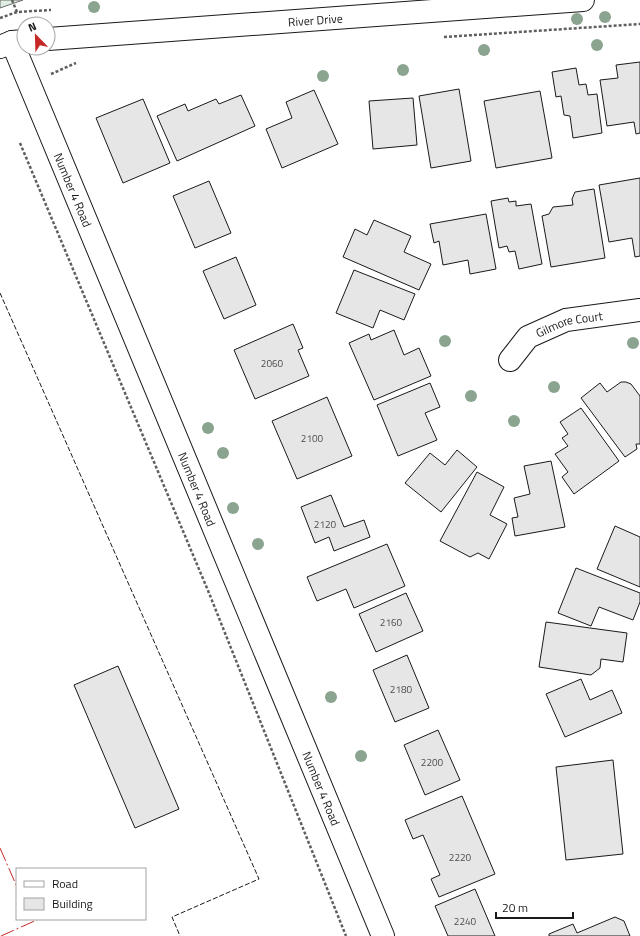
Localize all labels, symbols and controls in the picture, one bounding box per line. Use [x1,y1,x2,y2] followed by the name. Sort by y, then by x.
[287,8,343,31] street label: River Drive
[16,16,56,56] north arrow
[25,18,39,36] text: N
[49,150,97,230] street label: Number 4 Road
[532,306,605,342] street label: Gilmore Court
[261,356,284,371] house number: 2060
[301,431,324,446] house number: 2100
[174,449,221,529] street label: Number 4 Road
[314,517,337,532] house number: 2120
[380,615,403,630] house number: 2160
[390,682,413,697] house number: 2180
[298,748,346,828] street label: Number 4 Road
[421,755,444,770] house number: 2200
[449,850,472,865] house number: 2220
[16,868,146,920] legend
[52,874,78,893] text: Road
[52,894,93,913] text: Building
[496,894,573,920] scale bar
[502,898,528,917] text: 20 m
[454,914,477,929] house number: 2240

